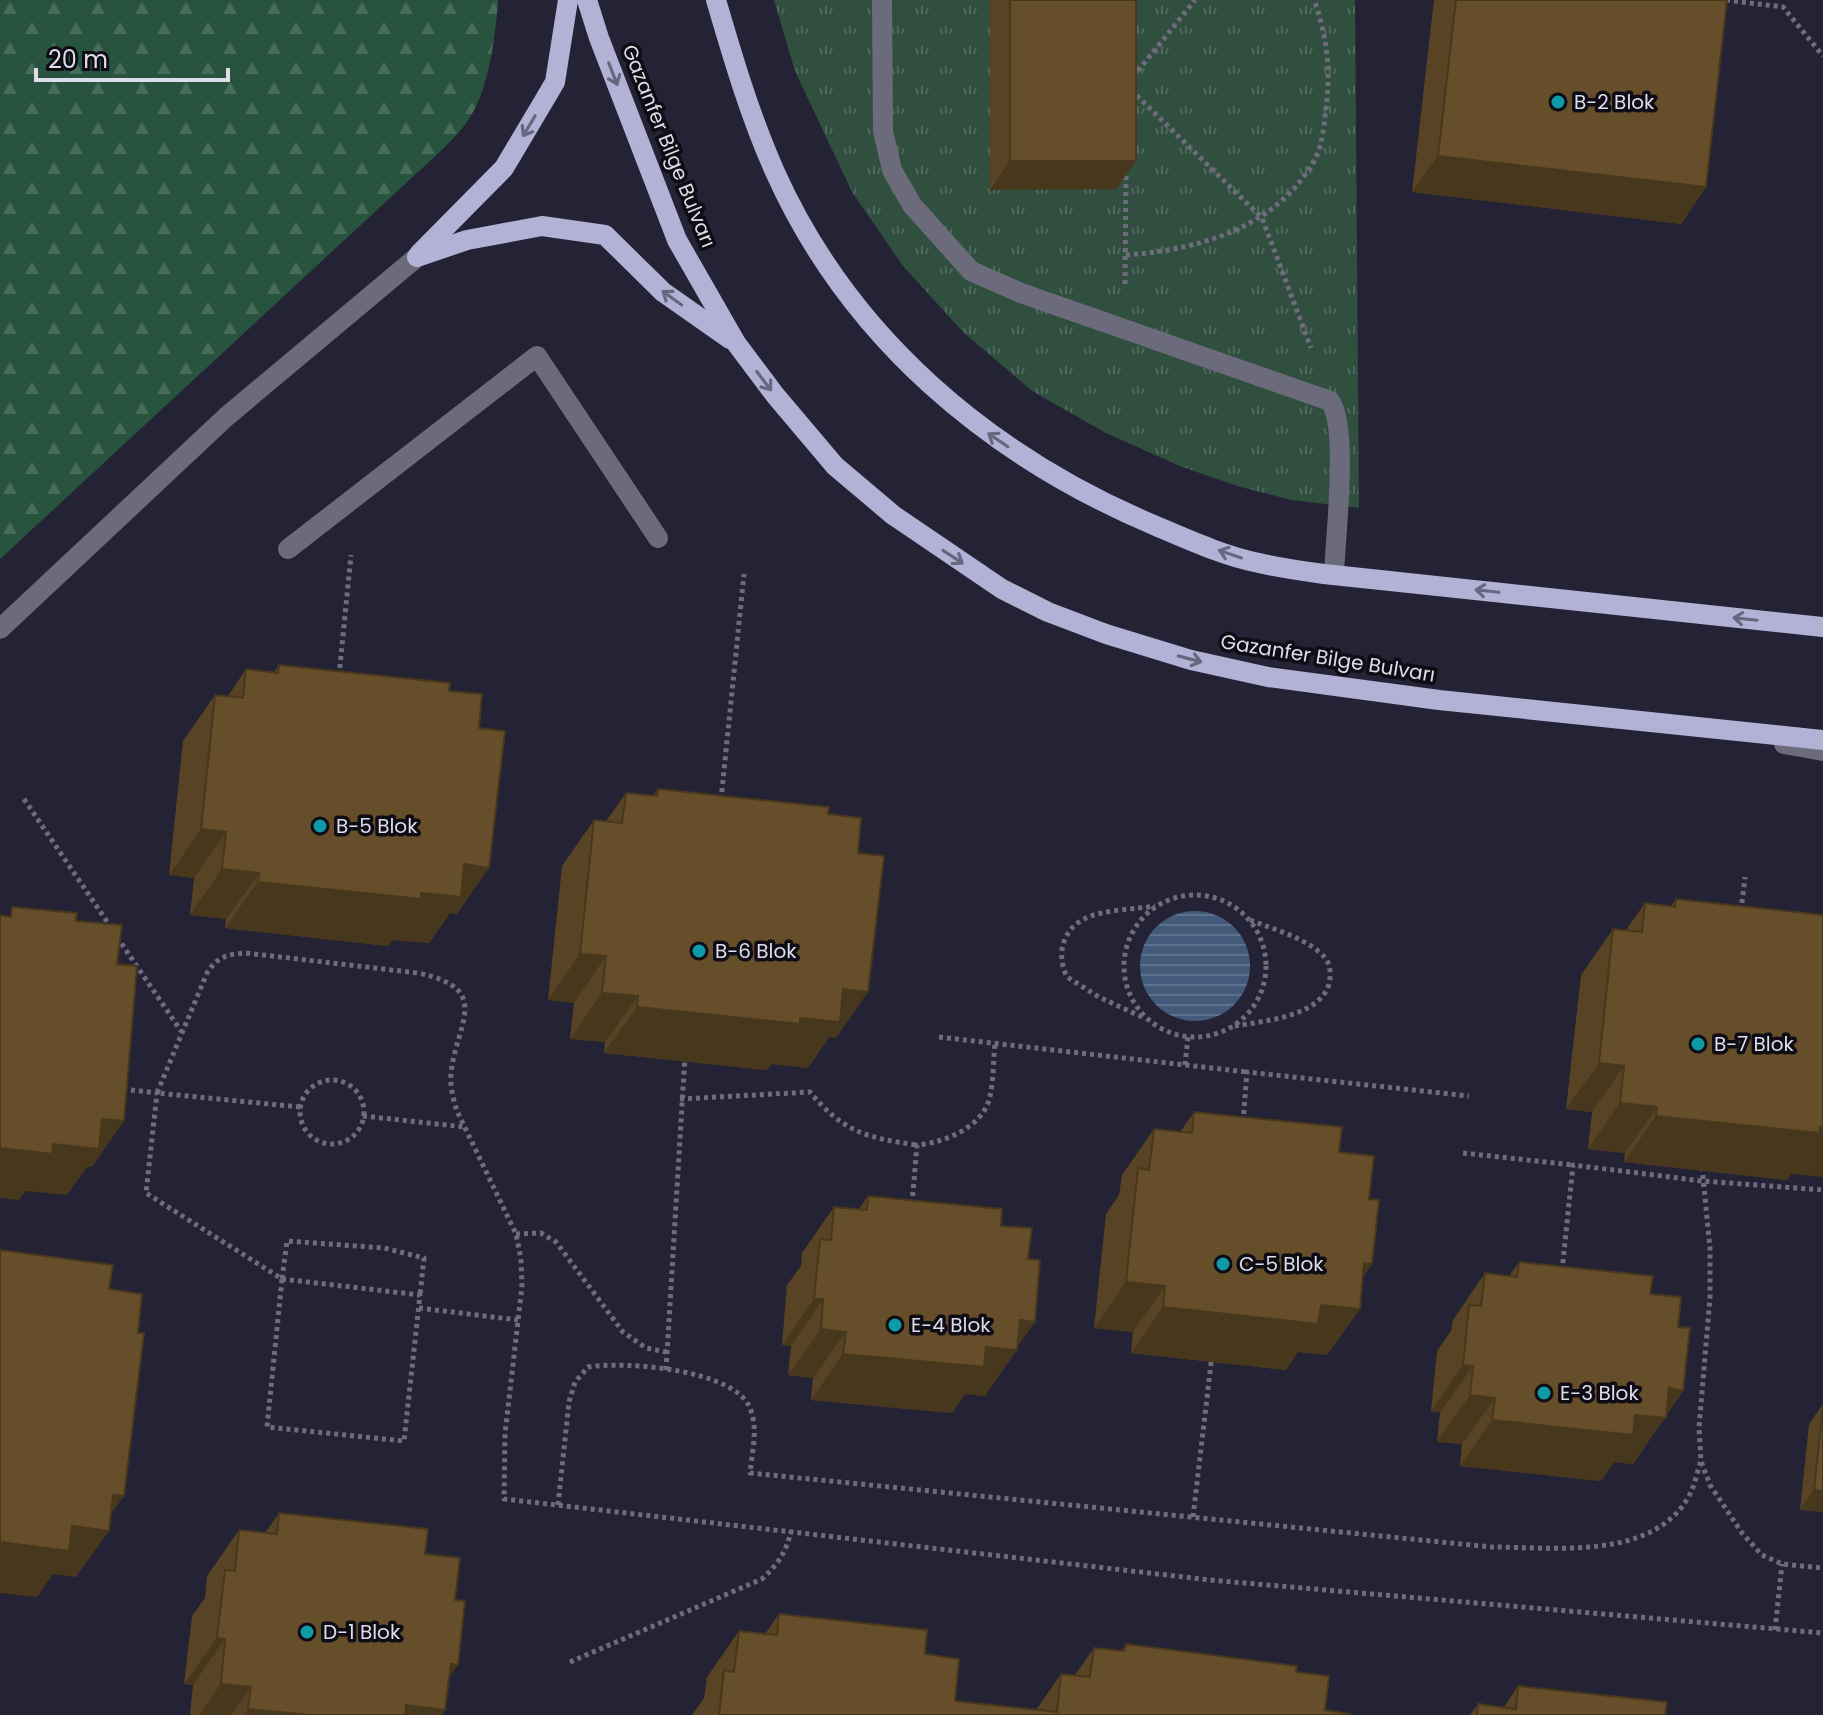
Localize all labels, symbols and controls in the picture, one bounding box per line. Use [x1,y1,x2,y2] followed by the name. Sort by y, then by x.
[36,32,228,82] scale bar
[615,40,723,252] street label: Gazanfer Bilge Bulvarı
[48,43,108,76] text: 20 m
[607,61,621,86] one-way arrow
[1574,88,1655,116] place label: B-2 Blok
[1549,93,1567,111] marker: B-2 Blok
[521,114,537,137] one-way arrow
[662,290,683,307] one-way arrow
[756,369,773,391] one-way arrow
[987,432,1009,448] one-way arrow
[1218,546,1243,560] one-way arrow
[941,550,964,566] one-way arrow
[1474,584,1501,599] one-way arrow
[1733,611,1759,626] one-way arrow
[1219,627,1437,689] street label: Gazanfer Bilge Bulvarı
[1177,653,1203,668] one-way arrow
[336,812,418,840] place label: B-5 Blok
[311,817,329,835] marker: B-5 Blok
[715,937,797,965] place label: B-6 Blok
[690,942,708,960] marker: B-6 Blok
[1714,1030,1795,1058] place label: B-7 Blok
[1689,1035,1707,1053] marker: B-7 Blok
[1239,1250,1324,1278] place label: C-5 Blok
[1214,1255,1232,1273] marker: C-5 Blok
[911,1311,991,1339] place label: E-4 Blok
[886,1316,904,1334] marker: E-4 Blok
[1560,1379,1639,1407] place label: E-3 Blok
[1535,1384,1553,1402] marker: E-3 Blok
[323,1618,401,1646] place label: D-1 Blok
[298,1623,316,1641] marker: D-1 Blok

